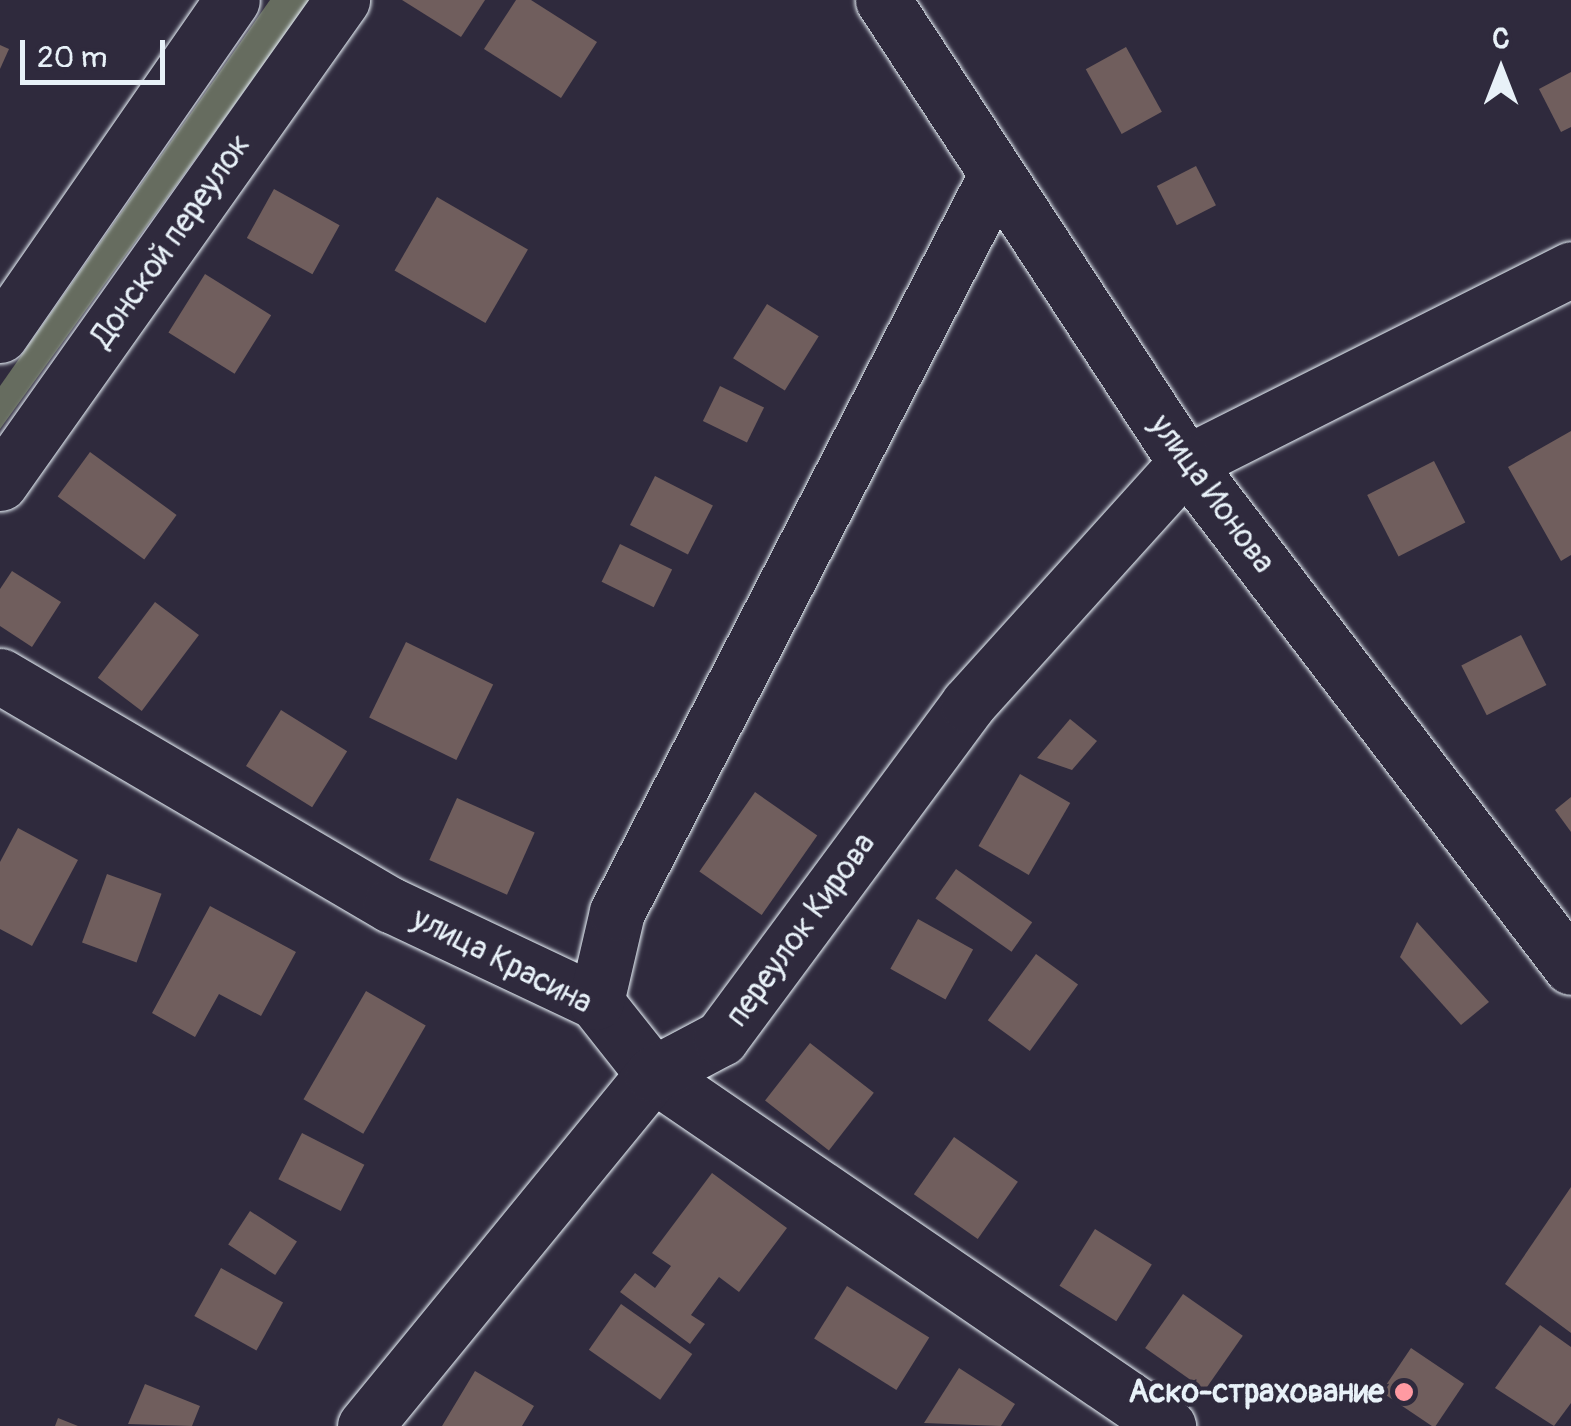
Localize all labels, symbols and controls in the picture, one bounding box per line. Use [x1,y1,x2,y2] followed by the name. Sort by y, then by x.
[25,20,170,82] scale bar
[1451,20,1551,120] north arrow
[1492,22,1510,57] text: С
[37,39,107,76] text: 20 m
[83,127,259,355] street label: Донской переулок
[1142,407,1282,581] street label: улица Ионова
[718,826,884,1034] street label: переулок Кирова
[406,899,598,1023] street label: улица Красина
[1128,1373,1384,1411] place label: Аско-страхование
[1393,1381,1415,1403] marker: Аско-страхование

